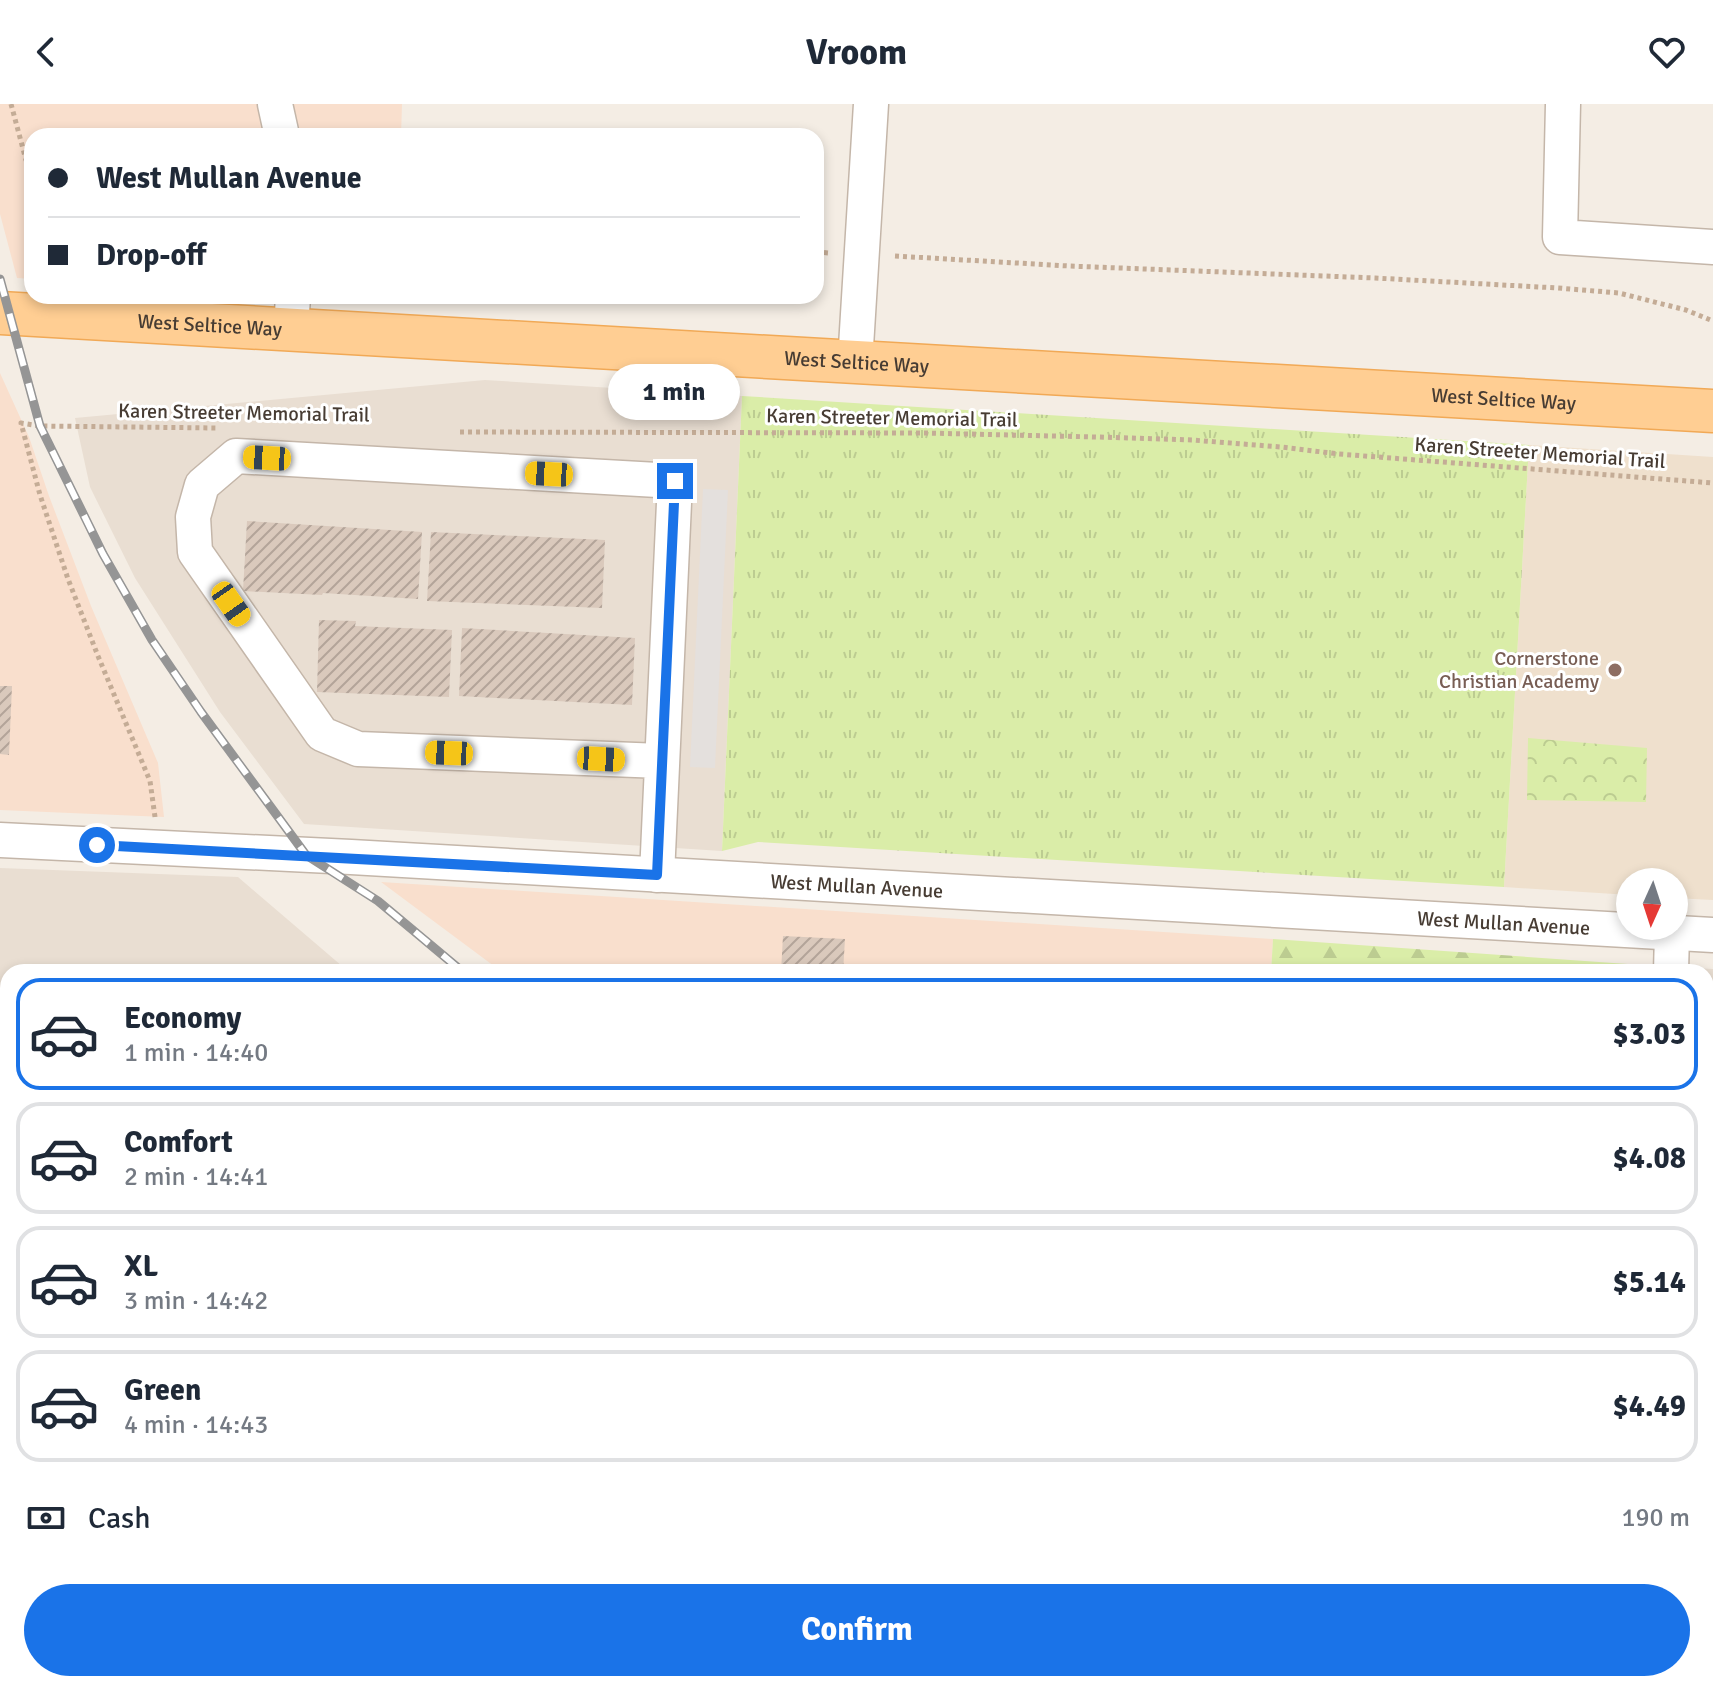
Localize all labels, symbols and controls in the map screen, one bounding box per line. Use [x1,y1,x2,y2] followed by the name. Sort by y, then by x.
[24,30,68,74] icon: back
[806,30,907,75] text: Vroom
[1645,30,1689,74] icon: heart
[96,160,362,197] text: West Mullan Avenue
[96,237,206,274] text: Drop-off
[137,308,283,342] street label: West Seltice Way
[784,345,930,379] street label: West Seltice Way
[609,365,741,421] callout: 1 min
[643,376,705,408] text: 1 min
[1430,382,1577,416] street label: West Seltice Way
[118,398,370,428] street label: Karen Streeter Memorial Trail
[766,403,1018,433] street label: Karen Streeter Memorial Trail
[1414,432,1667,474] street label: Karen Streeter Memorial Trail
[242,445,292,471] car
[524,461,574,487] car
[657,463,693,499] route end
[207,577,255,631] car
[1439,646,1600,694] place label: Cornerstone Christian Academy
[1606,661,1624,679] marker: Cornerstone Christian Academy
[425,740,473,766] car
[576,746,626,772] car
[79,827,115,863] route start
[1616,868,1688,940] north arrow
[1616,868,1688,940] map controls
[770,869,944,903] street label: West Mullan Avenue
[1417,906,1591,940] street label: West Mullan Avenue
[28,998,100,1070] icon: car
[124,1000,241,1037] text: Economy
[1613,1016,1686,1053] text: $3.03
[124,1037,268,1069] text: 1 min · 14:40
[28,1122,100,1194] icon: car
[124,1124,233,1161] text: Comfort
[1613,1140,1686,1177] text: $4.08
[124,1161,268,1193] text: 2 min · 14:41
[28,1246,100,1318] icon: car
[124,1248,158,1285] text: XL
[1613,1264,1686,1301] text: $5.14
[124,1285,268,1317] text: 3 min · 14:42
[28,1370,100,1442] icon: car
[124,1372,201,1409] text: Green
[1613,1388,1686,1425] text: $4.49
[124,1409,268,1441] text: 4 min · 14:43
[24,1496,68,1540] icon: cash
[88,1500,151,1537] text: Cash
[1621,1502,1690,1534] text: 190 m
[24,1584,1690,1676] button: Confirm

